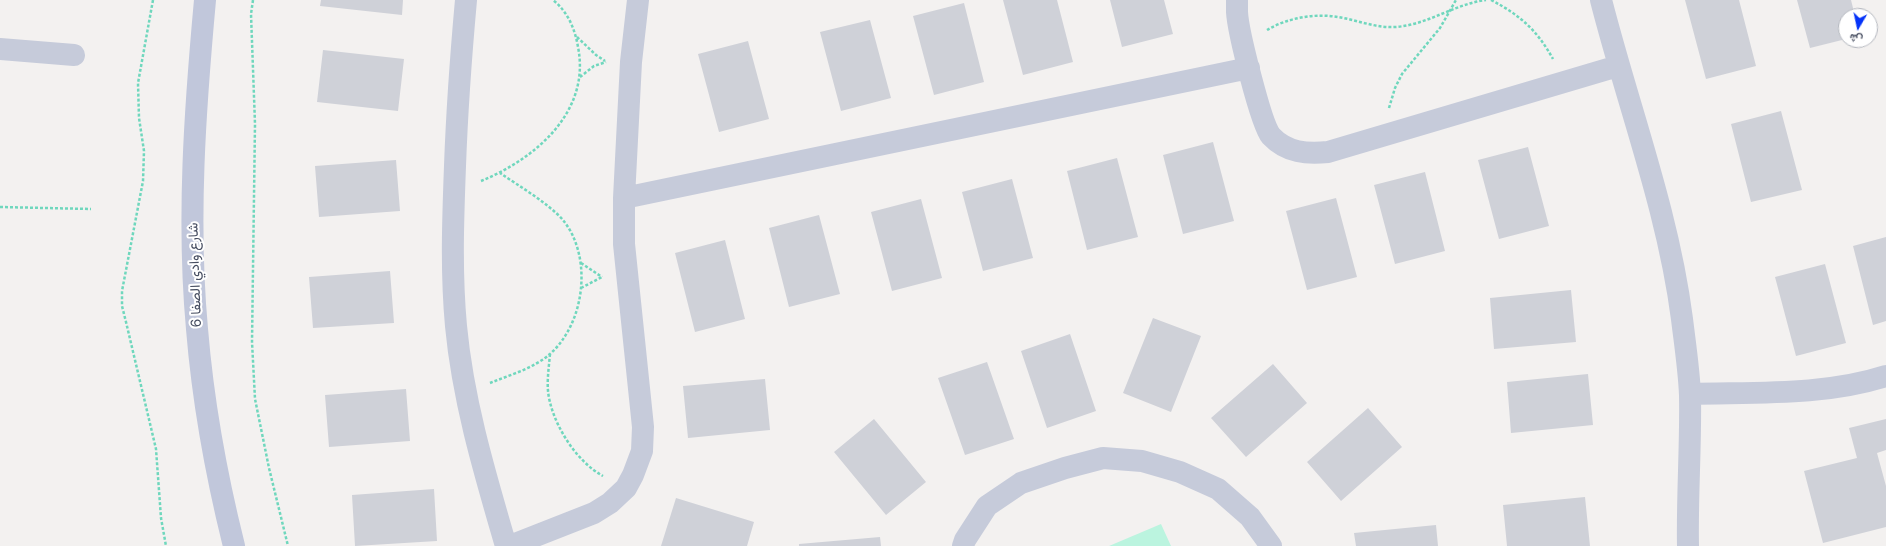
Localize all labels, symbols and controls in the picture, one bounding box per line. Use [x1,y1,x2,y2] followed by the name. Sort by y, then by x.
[1838,8,1878,48] north arrow
[1849,31,1864,47] text: ش
[185,222,205,328] street label: شارع وادي الصفا 6

